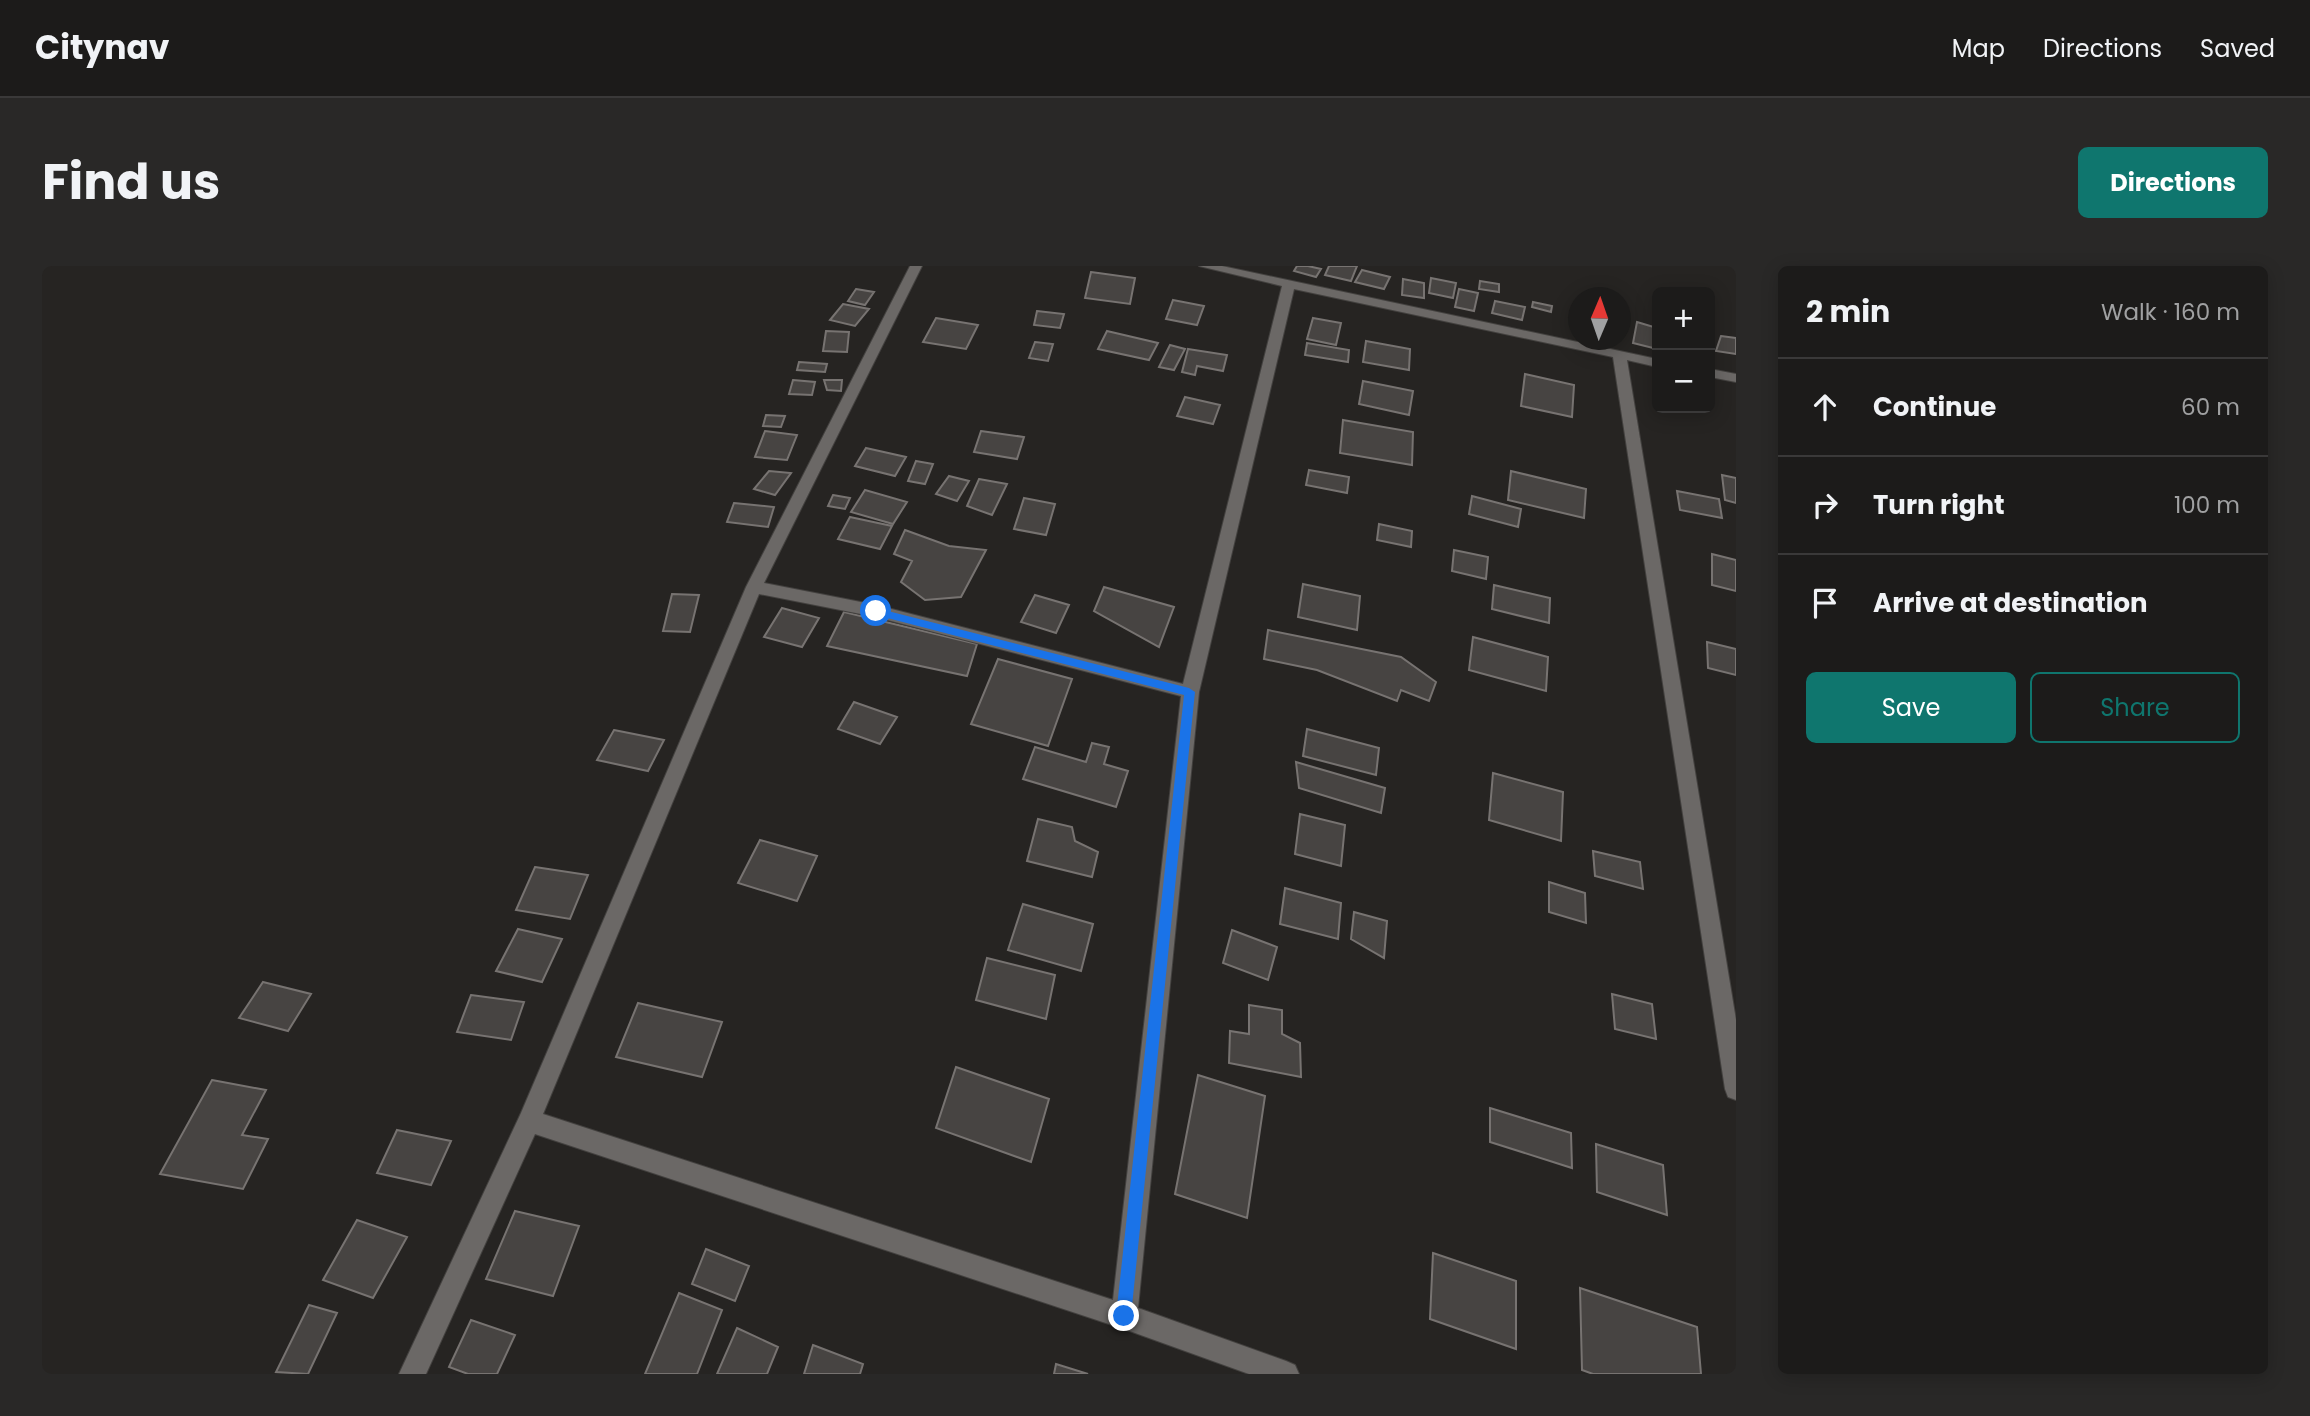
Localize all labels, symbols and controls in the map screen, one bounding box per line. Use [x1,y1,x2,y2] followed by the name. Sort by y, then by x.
[35,24,169,71] text: Citynav
[1952,32,2005,65] text: Map
[2043,32,2162,65] text: Directions
[2200,32,2275,65] text: Saved
[2078,147,2268,218] button: Directions
[42,148,220,216] text: Find us
[1568,287,1631,350] north arrow
[1652,287,1715,413] map controls
[1652,287,1715,350] button: +
[1806,290,1890,333] text: 2 min
[2101,296,2240,328] text: Walk · 160 m
[1652,350,1715,413] button: −
[1806,388,1844,426] icon: ahead
[1873,389,1996,425] text: Continue
[2181,391,2240,423] text: 60 m
[1806,486,1844,524] icon: right
[1873,487,2005,523] text: Turn right
[2174,489,2240,521] text: 100 m
[1806,584,1844,622] icon: arrive
[1873,585,2148,621] text: Arrive at destination
[860,595,891,626] route start
[1806,672,2016,743] button: Save
[2030,672,2240,743] button: Share
[1108,1300,1139,1331] route end

